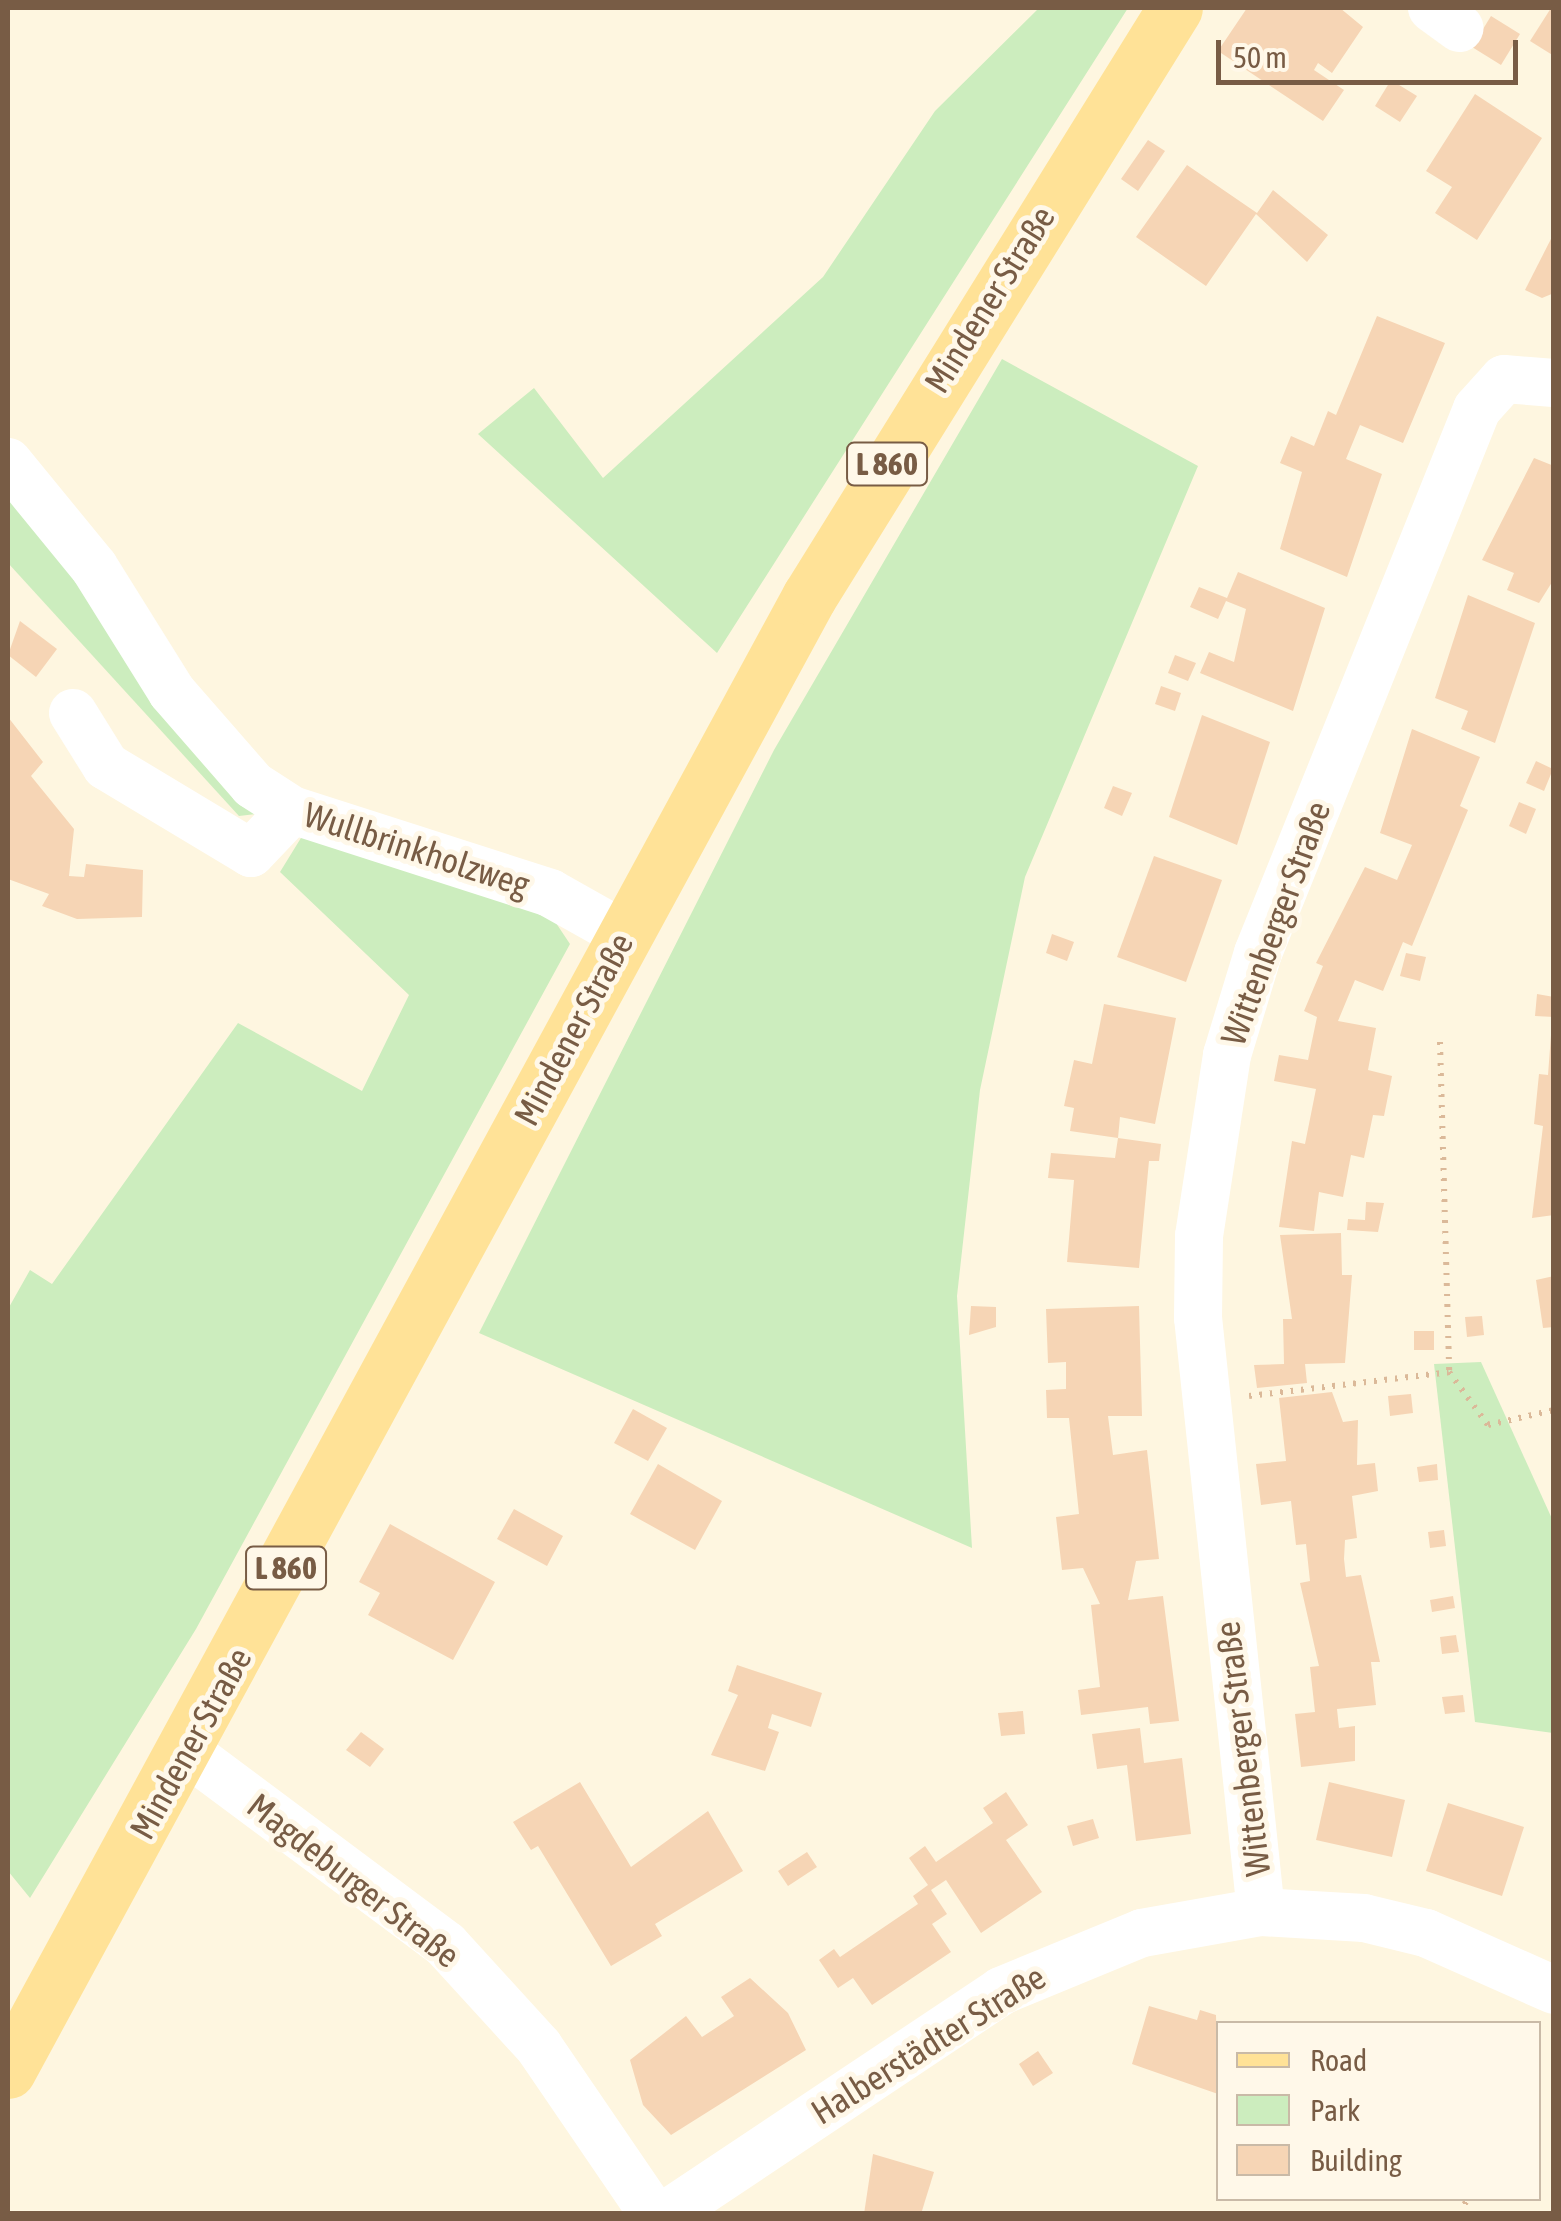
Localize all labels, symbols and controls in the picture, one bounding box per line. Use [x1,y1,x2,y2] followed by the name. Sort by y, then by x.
[1221,20,1524,82] scale bar
[1233,40,1287,74] text: 50 m
[915,198,1063,400] street label: Mindener Straße
[844,437,930,491] road number: L 860
[299,793,535,905] street label: Wullbrinkholzweg
[1211,795,1339,1051] street label: Wittenberger Straße
[505,926,641,1132] street label: Mindener Straße
[244,1541,328,1595] road number: L 860
[1206,1619,1278,1879] street label: Wittenberger Straße
[120,1640,260,1846] street label: Mindener Straße
[240,1784,468,1976] street label: Magdeburger Straße
[803,1955,1053,2133] street label: Halberstädter Straße
[1216,2021,1541,2201] legend
[1310,2043,1367,2077] text: Road
[1310,2093,1360,2127] text: Park
[1310,2143,1402,2177] text: Building

